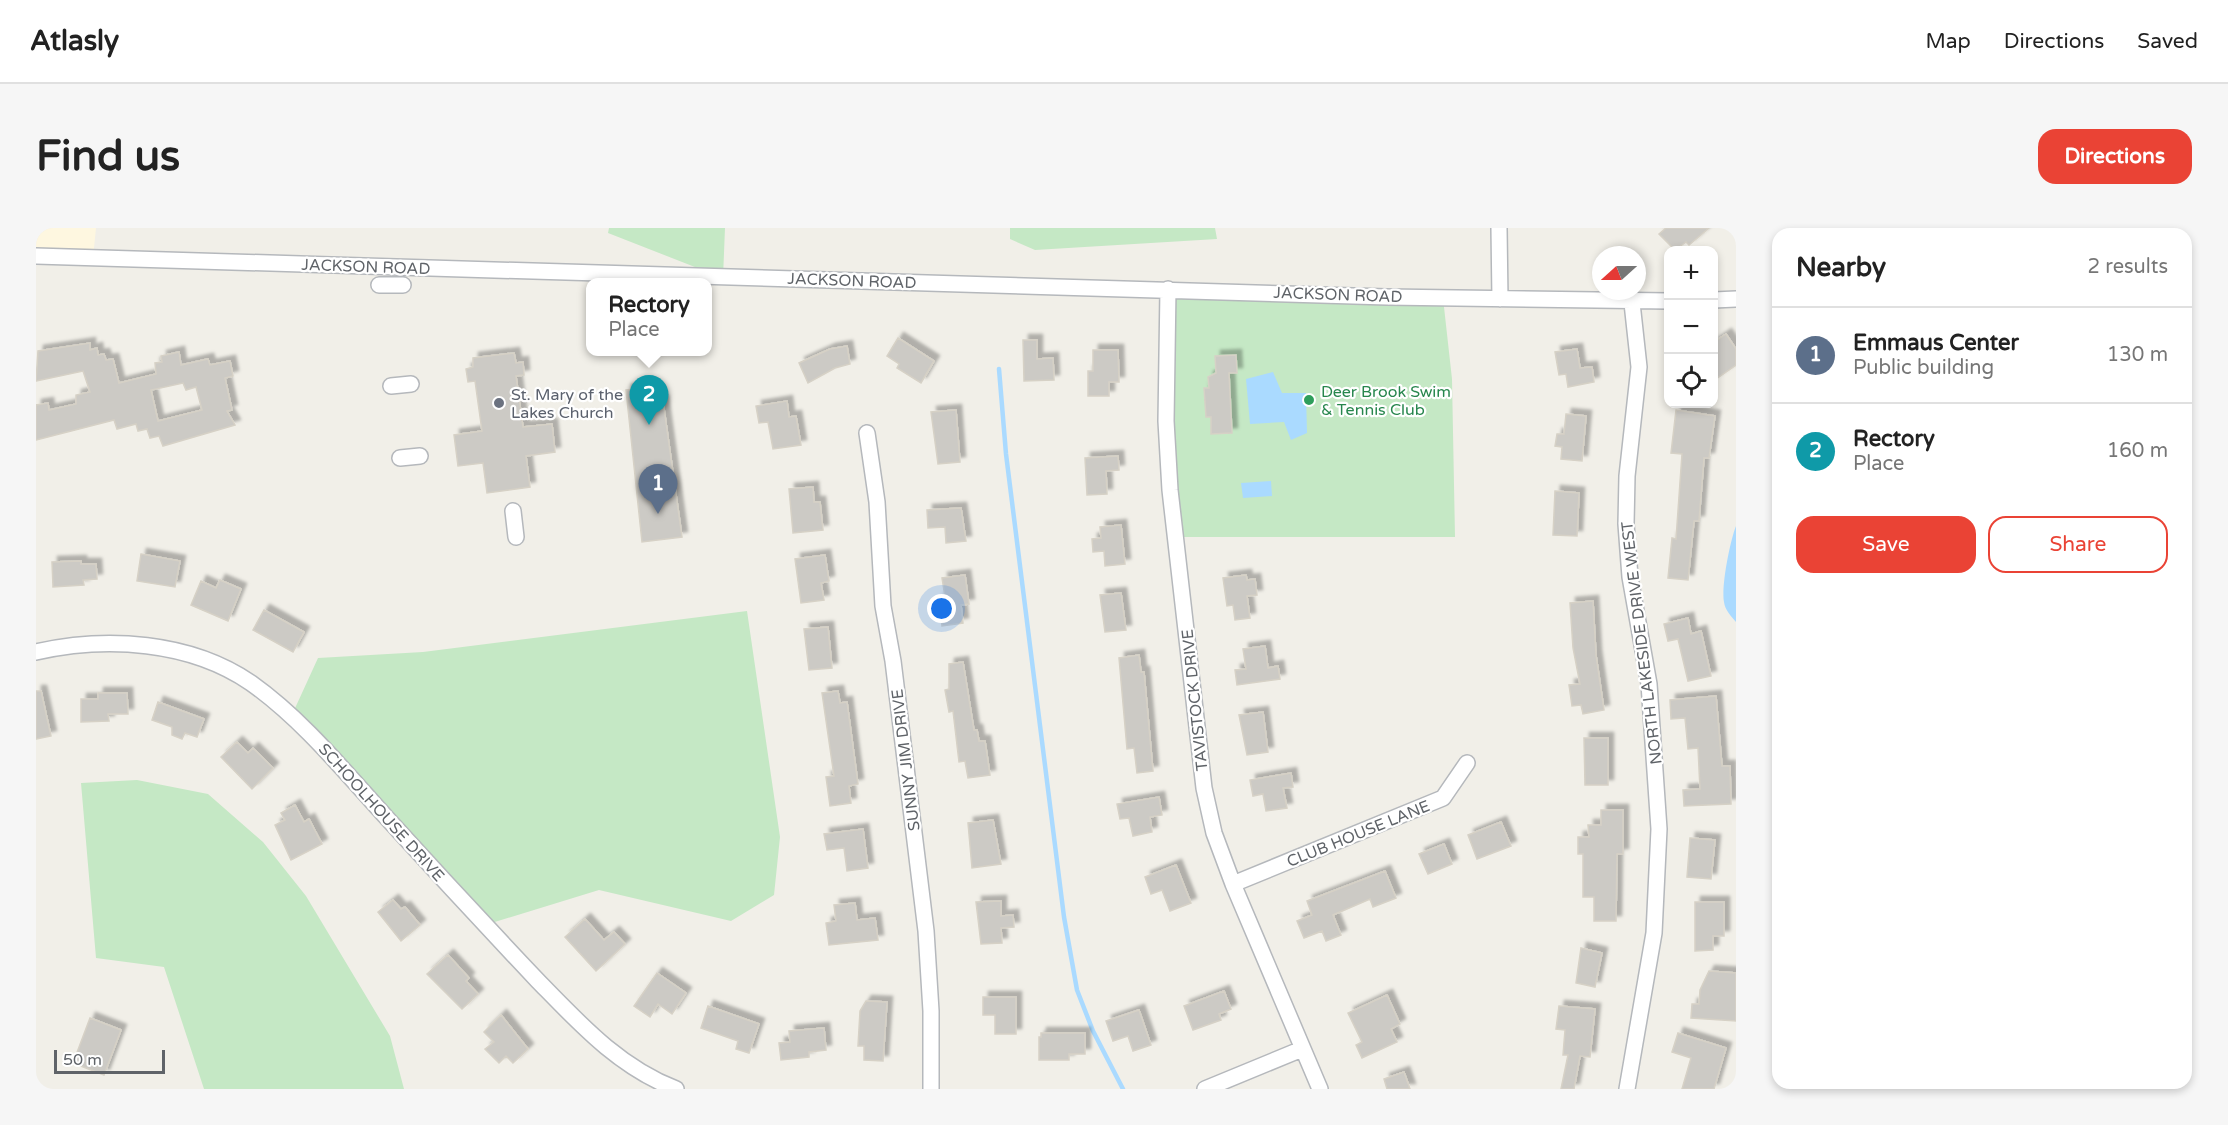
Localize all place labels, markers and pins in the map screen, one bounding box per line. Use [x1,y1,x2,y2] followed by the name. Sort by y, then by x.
[630,376,668,425] pin: 2
[1321,382,1451,420] place label: Deer Brook Swim & Tennis Club
[511,385,623,423] place label: St. Mary of the Lakes Church
[1302,393,1316,407] marker: Deer Brook Swim & Tennis Club
[492,396,506,410] marker: St. Mary of the Lakes Church
[638,464,678,514] pin: 1

